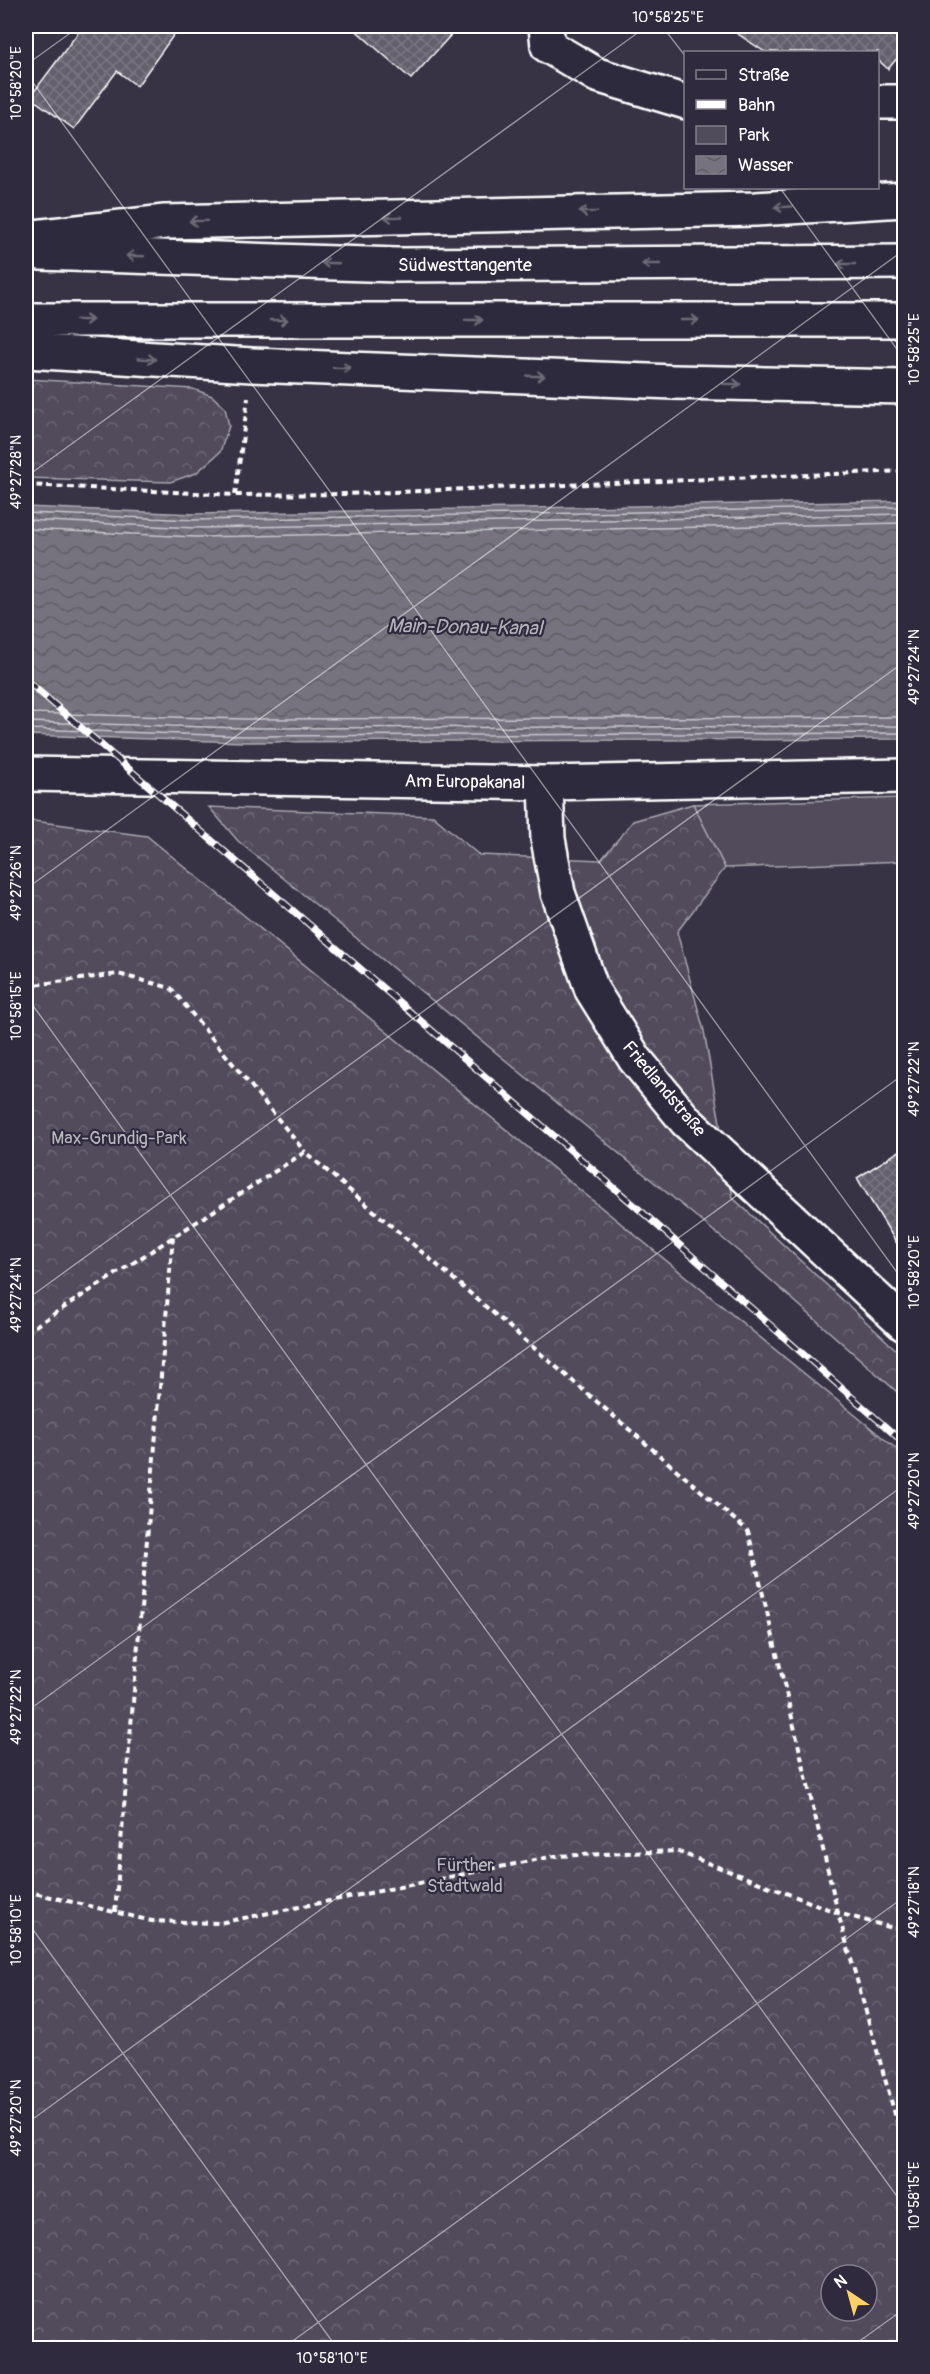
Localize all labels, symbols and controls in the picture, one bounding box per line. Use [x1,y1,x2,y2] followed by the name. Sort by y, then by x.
[632,8,704,27] text: 10°58'25"E
[7,46,26,120] text: 10°58'20"E
[684,51,879,189] legend
[738,64,789,87] text: Straße
[738,94,775,117] text: Bahn
[738,124,770,147] text: Park
[738,154,794,177] text: Wasser
[774,202,794,213] one-way arrow
[579,207,599,218] one-way arrow
[384,211,404,223] one-way arrow
[189,215,209,227] one-way arrow
[126,250,146,262] one-way arrow
[398,254,532,277] street label: Südwesttangente
[321,257,341,268] one-way arrow
[642,258,662,270] one-way arrow
[837,258,857,270] one-way arrow
[905,313,924,385] text: 10°58'25"E
[73,314,93,326] one-way arrow
[268,314,288,326] one-way arrow
[463,314,483,326] one-way arrow
[679,314,699,326] one-way arrow
[136,353,156,364] one-way arrow
[331,362,351,373] one-way arrow
[526,370,546,382] one-way arrow
[721,378,741,389] one-way arrow
[7,435,26,509] text: 49°27'28"N
[387,613,545,641] water label: Main-Donau-Kanal
[905,629,924,705] text: 49°27'24"N
[405,769,525,795] street label: Am Europakanal
[7,845,26,921] text: 49°27'26"N
[7,971,26,1041] text: 10°58'15"E
[617,1036,711,1142] street label: Friedlandstraße
[905,1041,924,1117] text: 49°27'22"N
[51,1127,187,1150] park label: Max-Grundig-Park
[905,1235,924,1309] text: 10°58'20"E
[7,1257,26,1333] text: 49°27'24"N
[905,1452,924,1530] text: 49°27'20"N
[7,1669,26,1745] text: 49°27'22"N
[427,1854,503,1898] park label: Fürther Stadtwald
[905,1866,924,1938] text: 49°27'18"N
[7,1894,26,1966] text: 10°58'10"E
[7,2079,26,2157] text: 49°27'20"N
[905,2161,924,2231] text: 10°58'15"E
[819,2263,879,2323] north arrow
[831,2270,851,2293] text: N
[296,2349,368,2368] text: 10°58'10"E

